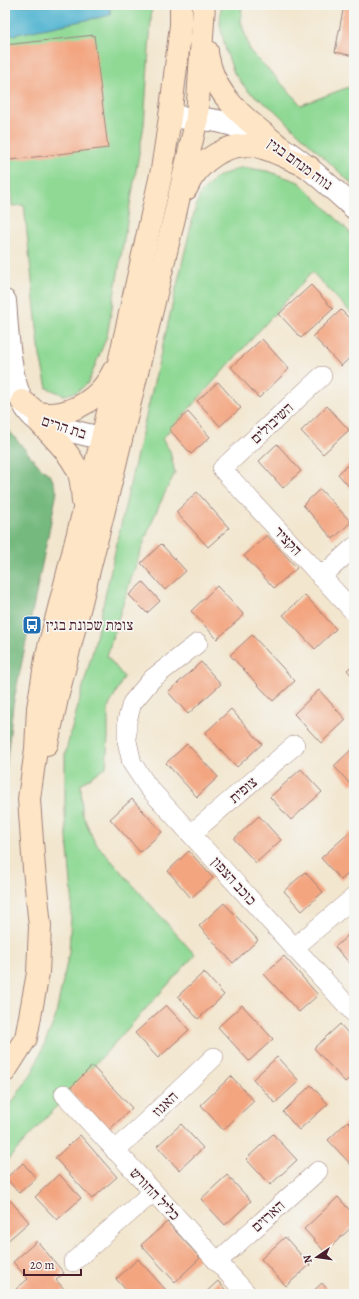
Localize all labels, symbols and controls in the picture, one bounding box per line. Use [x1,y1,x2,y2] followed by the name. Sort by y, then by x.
[263,133,337,195] street label: נווה מנחם בגין
[246,398,298,448] street label: השיבולים
[39,410,89,444] street label: בת הרים
[269,522,307,560] street label: הקציר
[21,614,43,636] bus stop icon: צומת שכונת בגין
[46,615,133,635] place label: צומת שכונת בגין
[225,772,261,808] street label: צופית
[207,852,261,910] street label: כוכב הצפון
[148,1087,182,1121] street label: האגוז
[125,1163,185,1225] street label: כליל החורש
[247,1196,289,1236] street label: הארזים
[297,1237,337,1277] north arrow
[24,1251,81,1277] scale bar
[300,1254,316,1265] text: N
[30,1257,54,1273] text: 20 m

